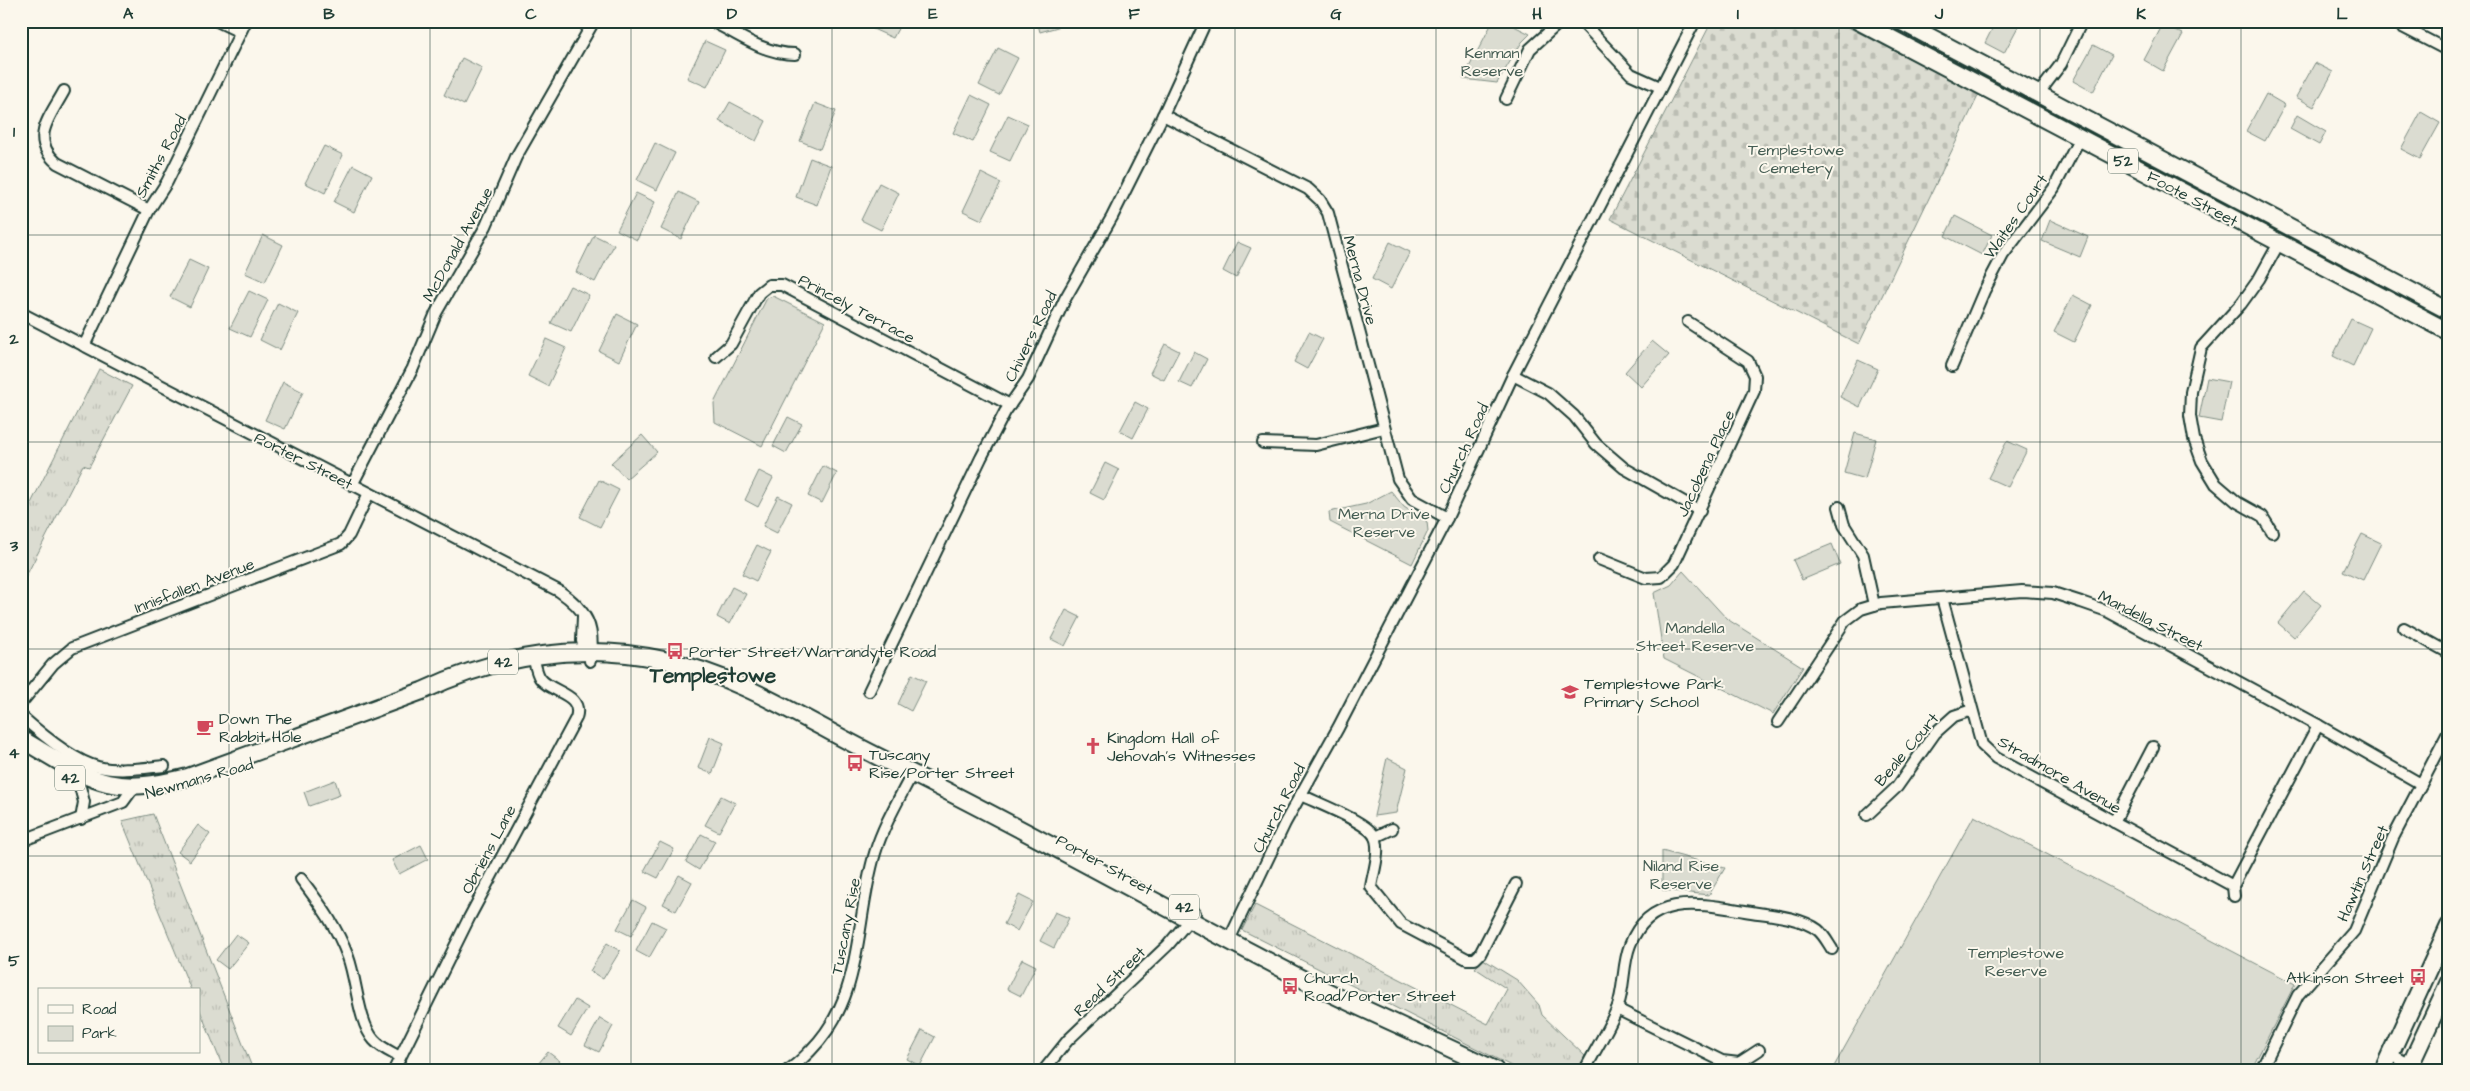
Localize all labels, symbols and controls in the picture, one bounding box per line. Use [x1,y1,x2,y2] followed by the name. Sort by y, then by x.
[123,3,134,25] text: A
[323,3,335,25] text: B
[525,3,537,25] text: C
[727,3,738,25] text: D
[928,3,938,25] text: E
[1128,3,1140,25] text: F
[1330,3,1342,25] text: G
[1532,3,1542,25] text: H
[1737,3,1739,25] text: I
[1934,3,1944,25] text: J
[2136,3,2146,25] text: K
[2336,3,2348,25] text: L
[1461,42,1524,82] park label: Kenman Reserve
[130,111,192,202] street label: Smiths Road
[13,121,16,143] text: 1
[1748,139,1844,180] park label: Templestowe Cemetery
[2108,148,2138,174] road number: 52
[2143,166,2242,232] street label: Foote Street
[1978,169,2054,263] street label: Waites Court
[417,183,499,306] street label: McDonald Avenue
[1338,233,1383,328] street label: Merna Drive
[794,269,919,350] street label: Princely Terrace
[999,287,1062,386] street label: Chivers Road
[8,328,19,350] text: 2
[1433,400,1494,497] street label: Church Road
[1672,406,1740,520] street label: Jacobena Place
[251,427,357,495] street label: Porter Street
[1338,503,1430,543] park label: Merna Drive Reserve
[9,535,19,557] text: 3
[131,553,258,619] street label: Innisfallen Avenue
[2094,585,2207,657] street label: Mandella Street
[1636,617,1754,657] park label: Mandella Street Reserve
[665,641,685,661] bus stop icon: Porter Street/Warrandyte Road
[689,641,936,664] place label: Porter Street/Warrandyte Road
[488,650,518,674] road number: 42
[649,661,777,691] district label: Templestowe
[1584,673,1724,714] place label: Templestowe Park Primary School
[1560,682,1580,702] school or university icon: Templestowe Park Primary School
[219,708,302,748] place label: Down The Rabbit Hole
[1870,708,1944,791] street label: Beale Court
[195,717,215,737] cafe icon: Down The Rabbit Hole
[1107,727,1256,767] place label: Kingdom Hall of Jehovah's Witnesses
[1994,731,2126,819] street label: Stradmore Avenue
[1083,736,1103,756] church icon: Kingdom Hall of Jehovah's Witnesses
[9,742,20,764] text: 4
[869,744,1015,784] place label: Tuscany Rise/Porter Street
[143,753,256,805] street label: Newmans Road
[845,753,865,773] bus stop icon: Tuscany Rise/Porter Street
[1247,760,1311,857] street label: Church Road
[55,766,85,790] road number: 42
[456,801,522,898] street label: Obriens Lane
[2332,821,2394,925] street label: Hawtin Street
[1052,829,1157,901] street label: Porter Street
[1643,855,1719,895] park label: Niland Rise Reserve
[826,876,867,977] street label: Tuscany Rise
[1169,894,1199,920] road number: 42
[1069,941,1151,1022] street label: Read Street
[1968,942,2064,982] park label: Templestowe Reserve
[8,950,20,972] text: 5
[1304,967,1456,1007] place label: Church Road/Porter Street
[2286,967,2405,989] place label: Atkinson Street
[2408,967,2428,987] bus stop icon: Atkinson Street
[1280,976,1300,996] bus stop icon: Church Road/Porter Street
[38,988,200,1054] legend
[82,999,117,1020] text: Road
[82,1023,117,1044] text: Park

